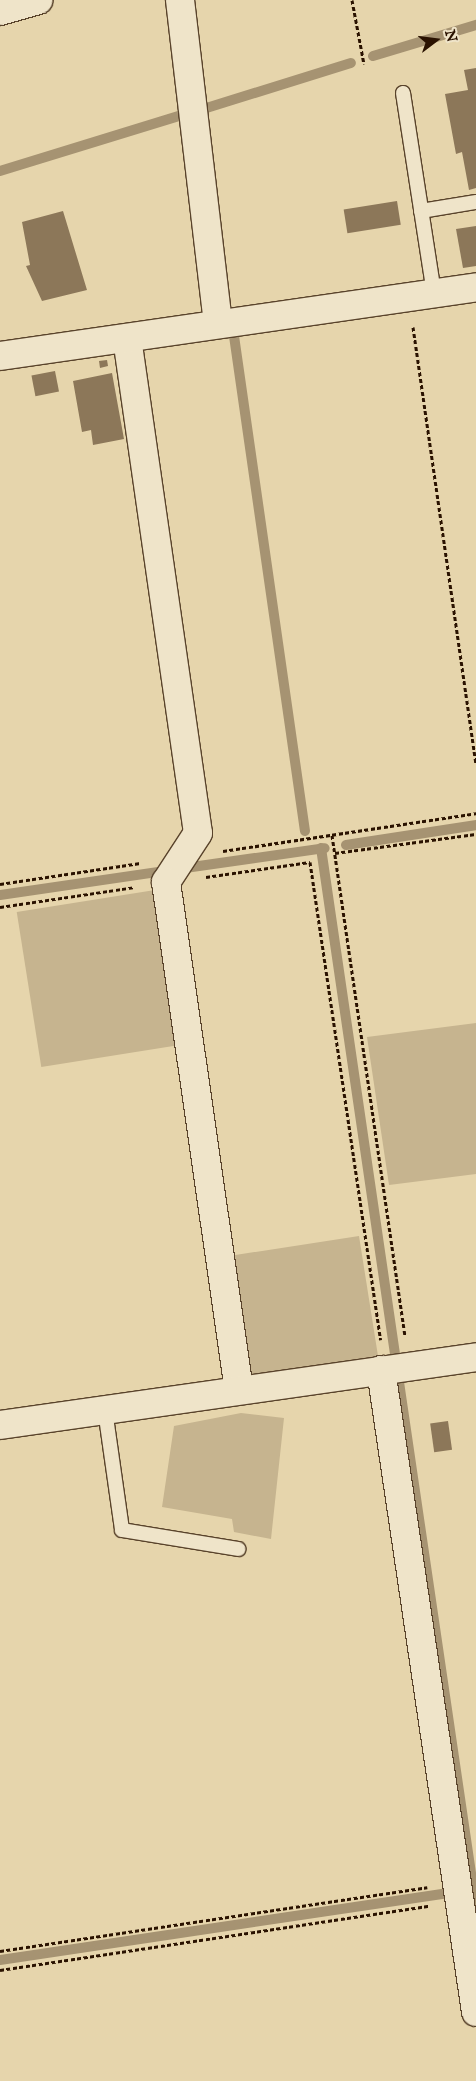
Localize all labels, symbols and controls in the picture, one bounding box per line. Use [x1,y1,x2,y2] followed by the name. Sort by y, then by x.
[411,15,461,65] north arrow
[440,28,461,44] text: N

